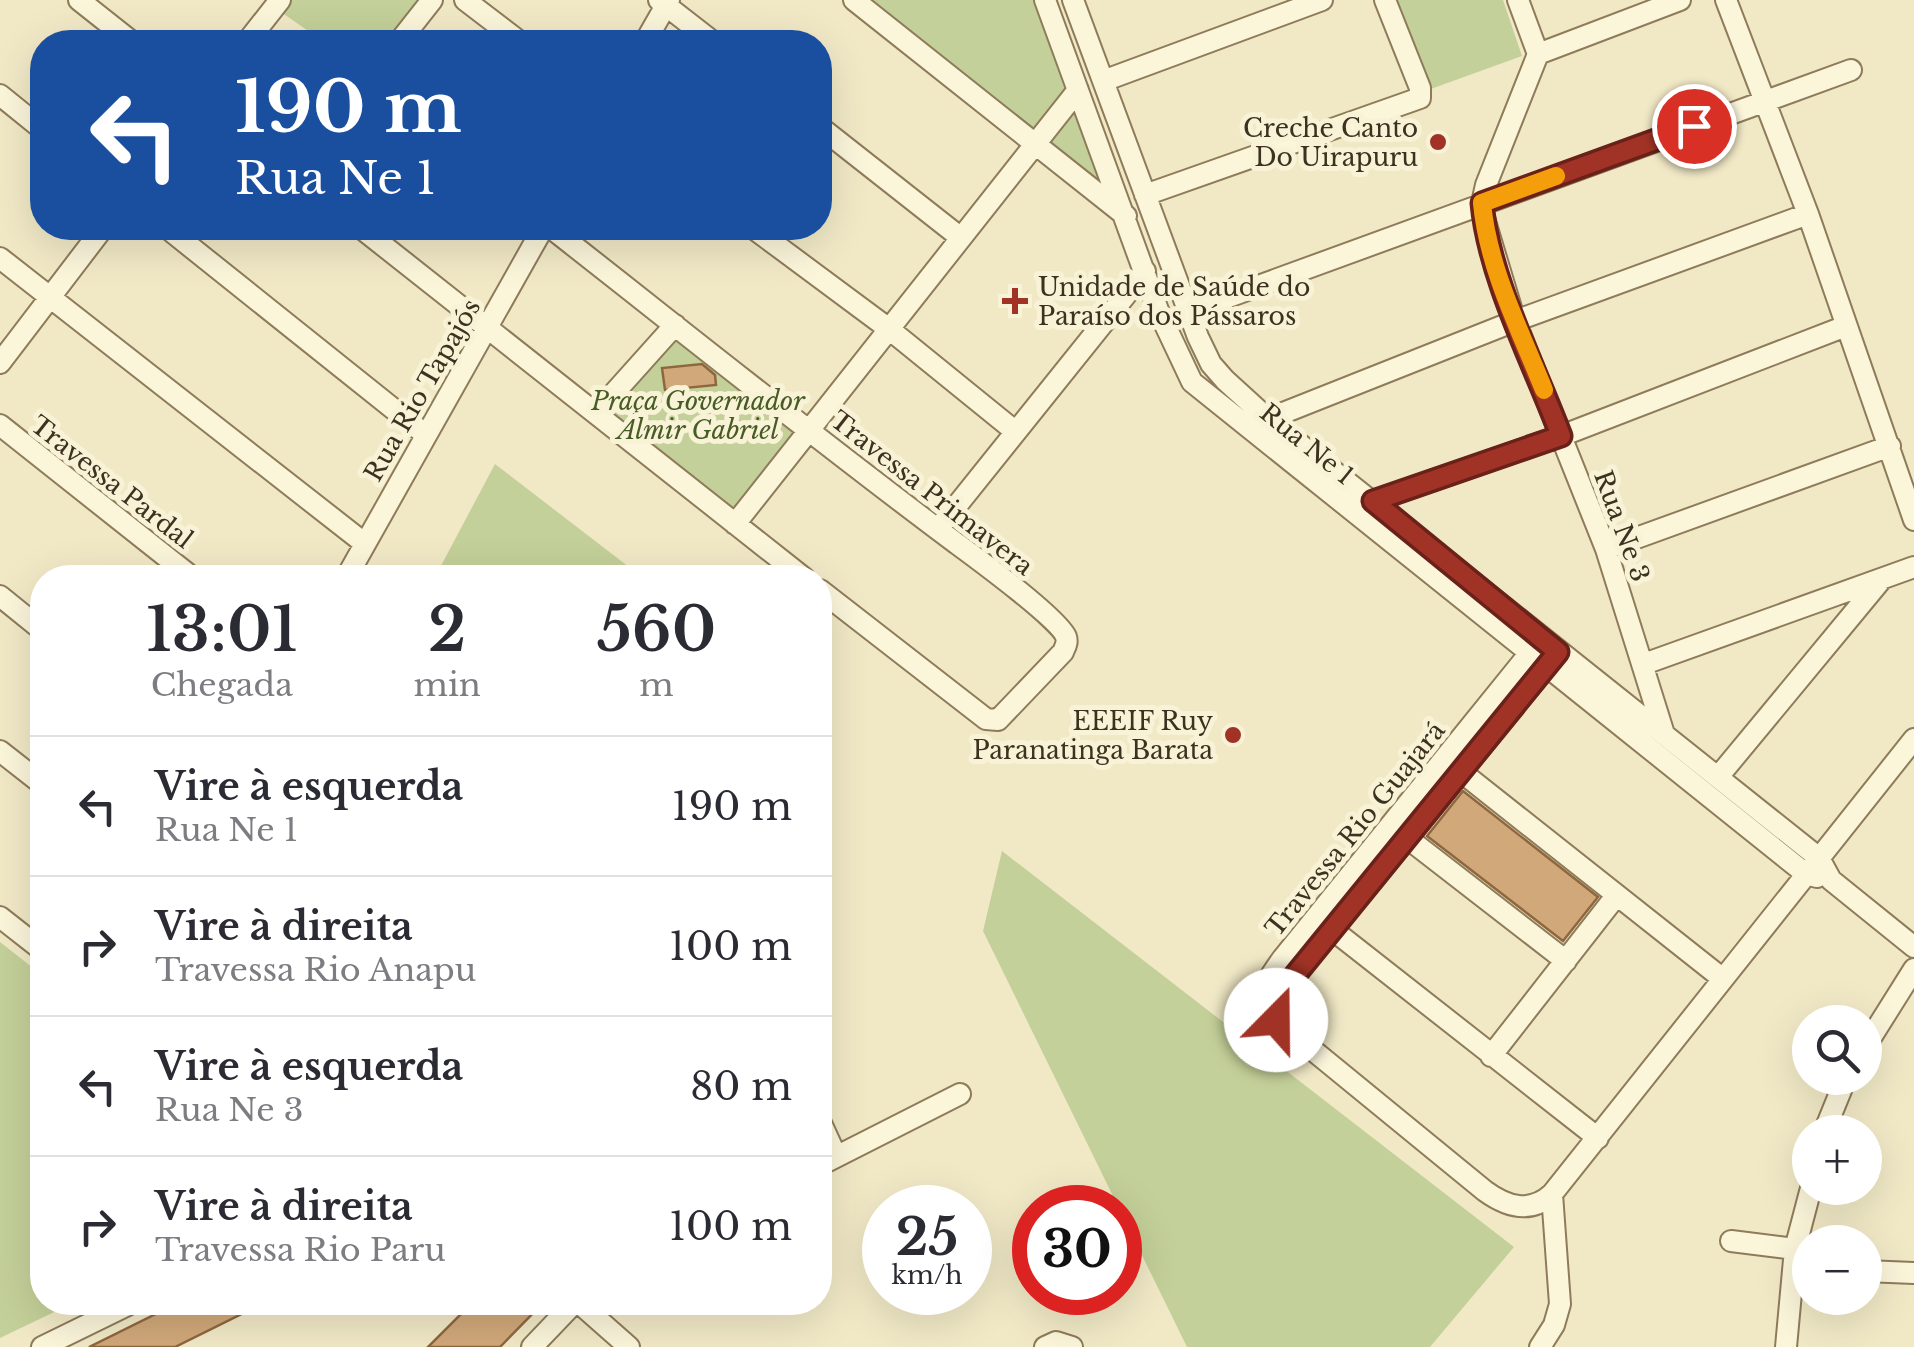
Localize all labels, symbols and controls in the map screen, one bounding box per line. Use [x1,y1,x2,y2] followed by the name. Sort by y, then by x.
[235,64,462,151] text: 190 m
[70,70,200,200] icon: left
[1652,84,1737,169] pin
[1667,99,1722,154] icon: arrive
[1243,113,1418,173] place label: Creche Canto Do Uirapuru
[1427,131,1449,153] marker: Creche Canto Do Uirapuru
[235,150,436,206] text: Rua Ne 1
[1038,272,1310,332] place label: Unidade de Saúde do Paraíso dos Pássaros
[1002,288,1028,314] marker: Unidade de Saúde do Paraíso dos Pássaros
[358,293,487,487] street label: Rua Rio Tapajós
[590,386,806,446] park label: Praça Governador Almir Gabriel
[1254,397,1360,492] street label: Rua Ne 1
[824,405,1039,582] street label: Travessa Primavera
[24,409,199,555] street label: Travessa Pardal
[1587,466,1656,586] street label: Rua Ne 3
[146,593,298,667] text: 13:01
[428,593,466,667] text: 2
[597,593,716,667] text: 560
[151,665,293,705] text: Chegada
[414,665,481,705] text: min
[639,665,674,705] text: m
[972,706,1213,766] place label: EEEIF Ruy Paranatinga Barata
[1259,716,1452,943] street label: Travessa Rio Guajará
[1222,724,1244,746] marker: EEEIF Ruy Paranatinga Barata
[155,763,463,810] text: Vire à esquerda
[70,779,125,834] icon: left
[672,783,792,830] text: 190 m
[155,810,298,850] text: Rua Ne 1
[155,903,413,950] text: Vire à direita
[70,919,125,974] icon: right
[669,923,792,970] text: 100 m
[155,950,476,990] text: Travessa Rio Anapu
[1224,968,1328,1072] position arrow
[1792,1005,1882,1315] map controls
[1792,1005,1882,1095] button: search
[155,1043,463,1090] text: Vire à esquerda
[70,1059,125,1114] icon: left
[690,1063,792,1110] text: 80 m
[155,1090,303,1130] text: Rua Ne 3
[1792,1115,1882,1205] button: +
[155,1183,413,1230] text: Vire à direita
[1012,1185,1142,1315] speed limit sign: 30
[70,1199,125,1254] icon: right
[669,1203,792,1250] text: 100 m
[896,1206,958,1269] text: 25
[1792,1225,1882,1315] button: −
[155,1230,446,1270] text: Travessa Rio Paru
[892,1260,962,1291] text: km/h

